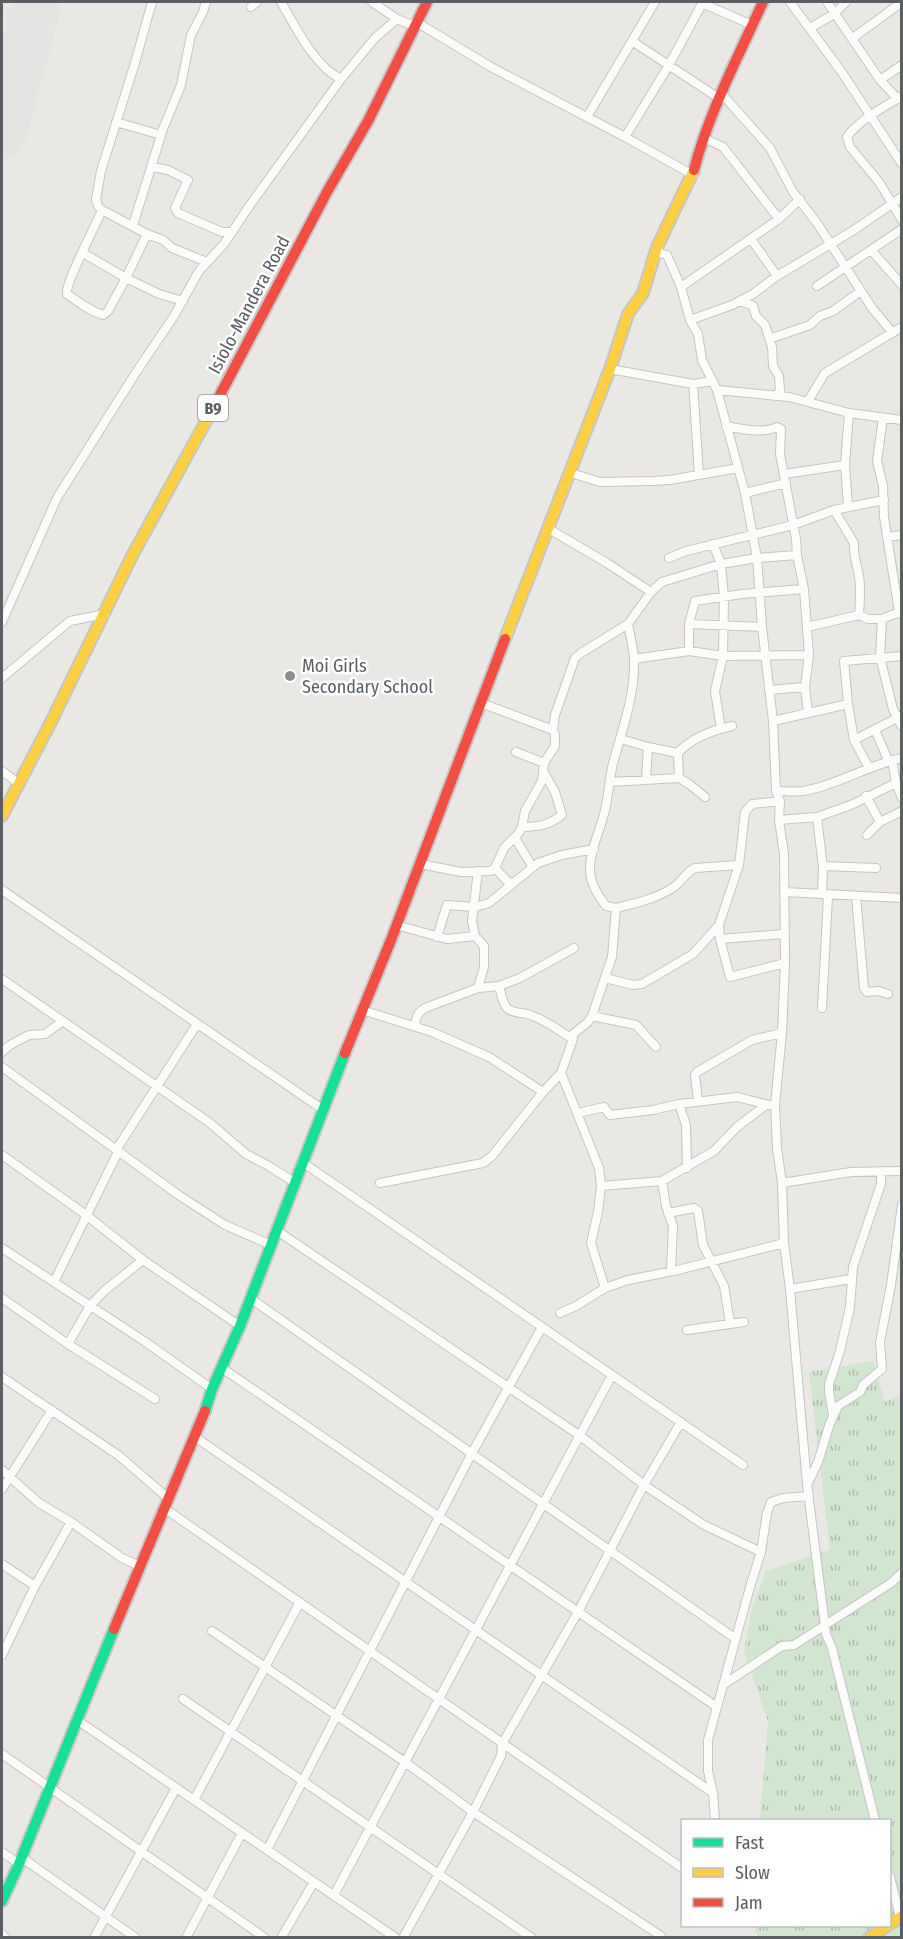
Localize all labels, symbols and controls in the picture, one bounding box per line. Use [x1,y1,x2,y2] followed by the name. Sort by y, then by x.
[203,232,295,378] street label: Isiolo-Mandera Road
[198,395,228,421] road number: B9
[302,655,433,698] place label: Moi Girls Secondary School
[283,669,297,683] marker: Moi Girls Secondary School
[681,1819,891,1927] legend
[735,1832,764,1854] text: Fast
[735,1862,770,1884] text: Slow
[735,1892,763,1914] text: Jam

